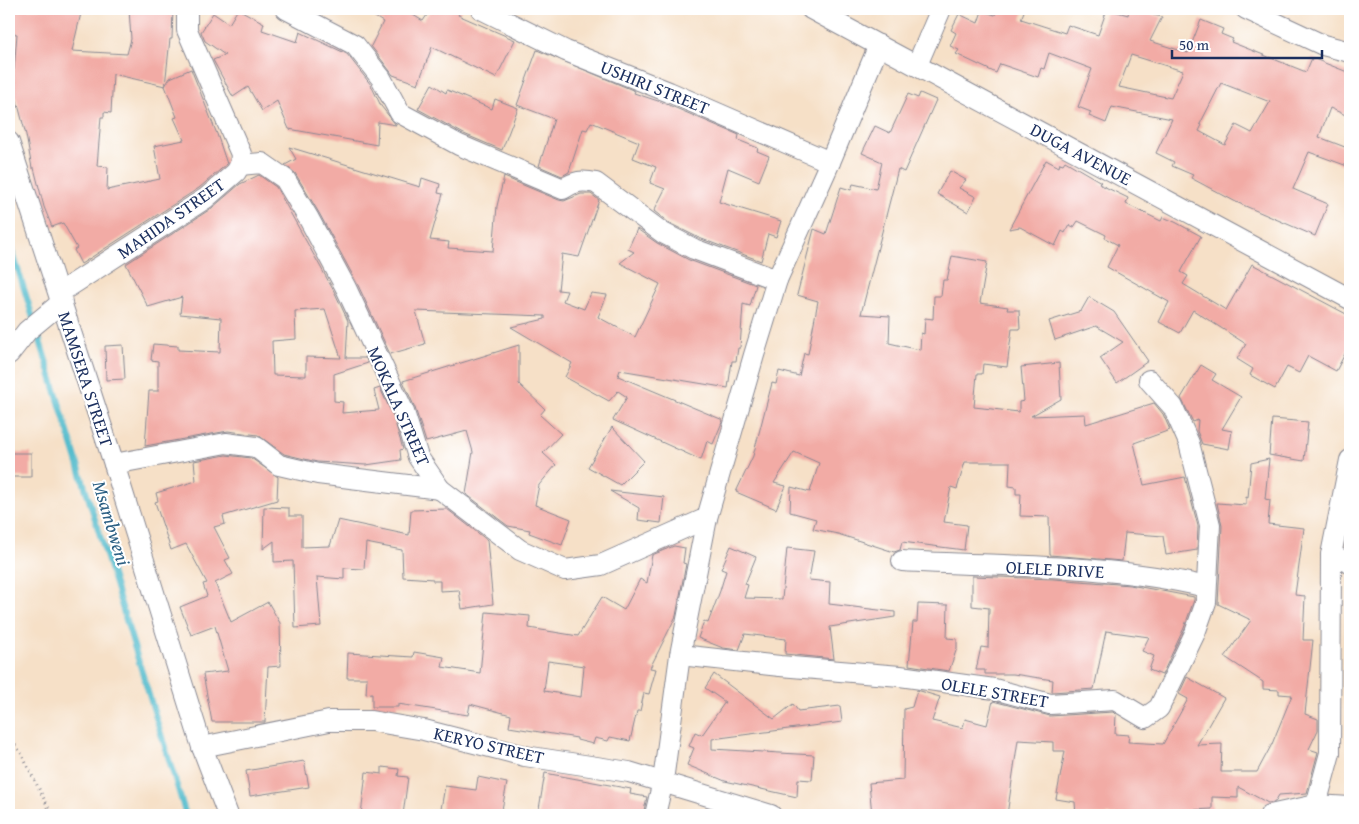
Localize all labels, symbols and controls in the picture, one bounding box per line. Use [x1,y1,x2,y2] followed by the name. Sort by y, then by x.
[1172,28,1322,60] scale bar
[1179,34,1210,55] text: 50 m
[596,53,714,121] street label: USHIRI STREET
[1025,116,1137,192] street label: DUGA AVENUE
[112,171,230,265] street label: MAHIDA STREET
[51,308,121,450] street label: MAMSERA STREET
[361,342,437,470] street label: MOKALA STREET
[86,477,138,569] water label: Msambweni
[1005,553,1105,585] street label: OLELE DRIVE
[939,669,1051,715] street label: OLELE STREET
[431,719,547,771] street label: KERYO STREET

